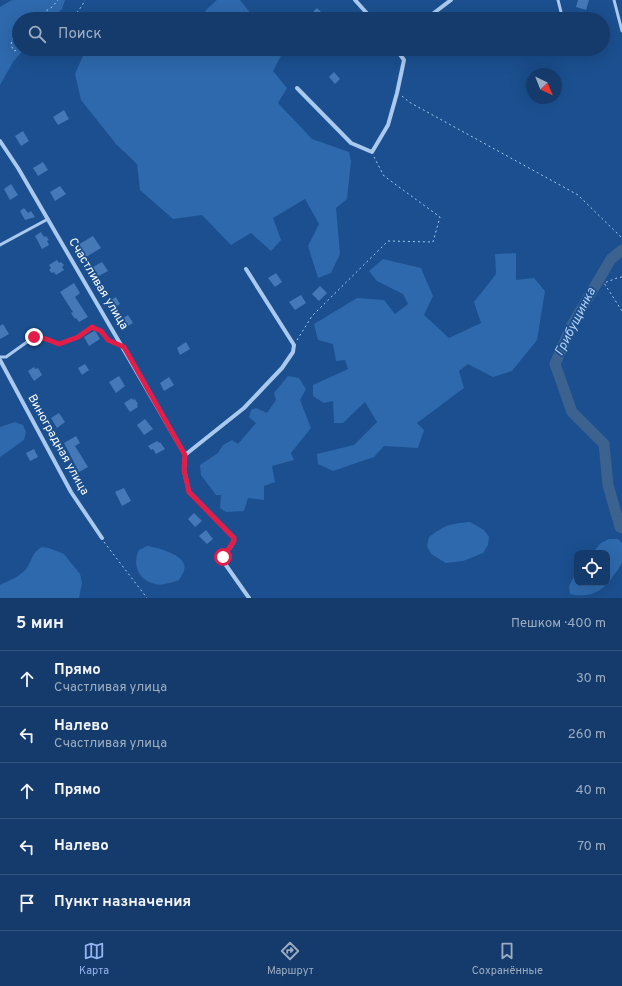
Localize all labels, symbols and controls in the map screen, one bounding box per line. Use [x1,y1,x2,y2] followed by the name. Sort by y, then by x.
[12,12,610,56] search box
[26,23,48,45] icon: search
[58,25,102,44] text: Поиск
[526,68,562,104] north arrow
[64,235,132,333] street label: Счастливая улица
[552,285,600,359] water label: Грибущинка
[25,328,43,346] route end
[24,392,92,498] street label: Виноградная улица
[214,548,232,566] route start
[574,550,610,586] map controls
[574,550,610,586] button: locate
[16,613,64,635] text: 5 мин
[511,616,606,632] text: Пешком · 400 m
[54,661,101,680] text: Прямо
[16,668,38,690] icon: ahead
[576,671,606,687] text: 30 m
[54,680,167,696] text: Счастливая улица
[54,717,109,736] text: Налево
[16,724,38,746] icon: left
[568,727,606,743] text: 260 m
[54,736,167,752] text: Счастливая улица
[16,780,38,802] icon: ahead
[54,781,101,800] text: Прямо
[576,783,606,799] text: 40 m
[16,836,38,858] icon: left
[54,837,109,856] text: Налево
[577,839,606,855] text: 70 m
[16,892,38,914] icon: arrive
[54,893,191,912] text: Пункт назначения
[79,940,109,978] tab: Карта
[267,940,314,978] tab: Маршрут
[472,940,543,978] tab: Сохранённые

